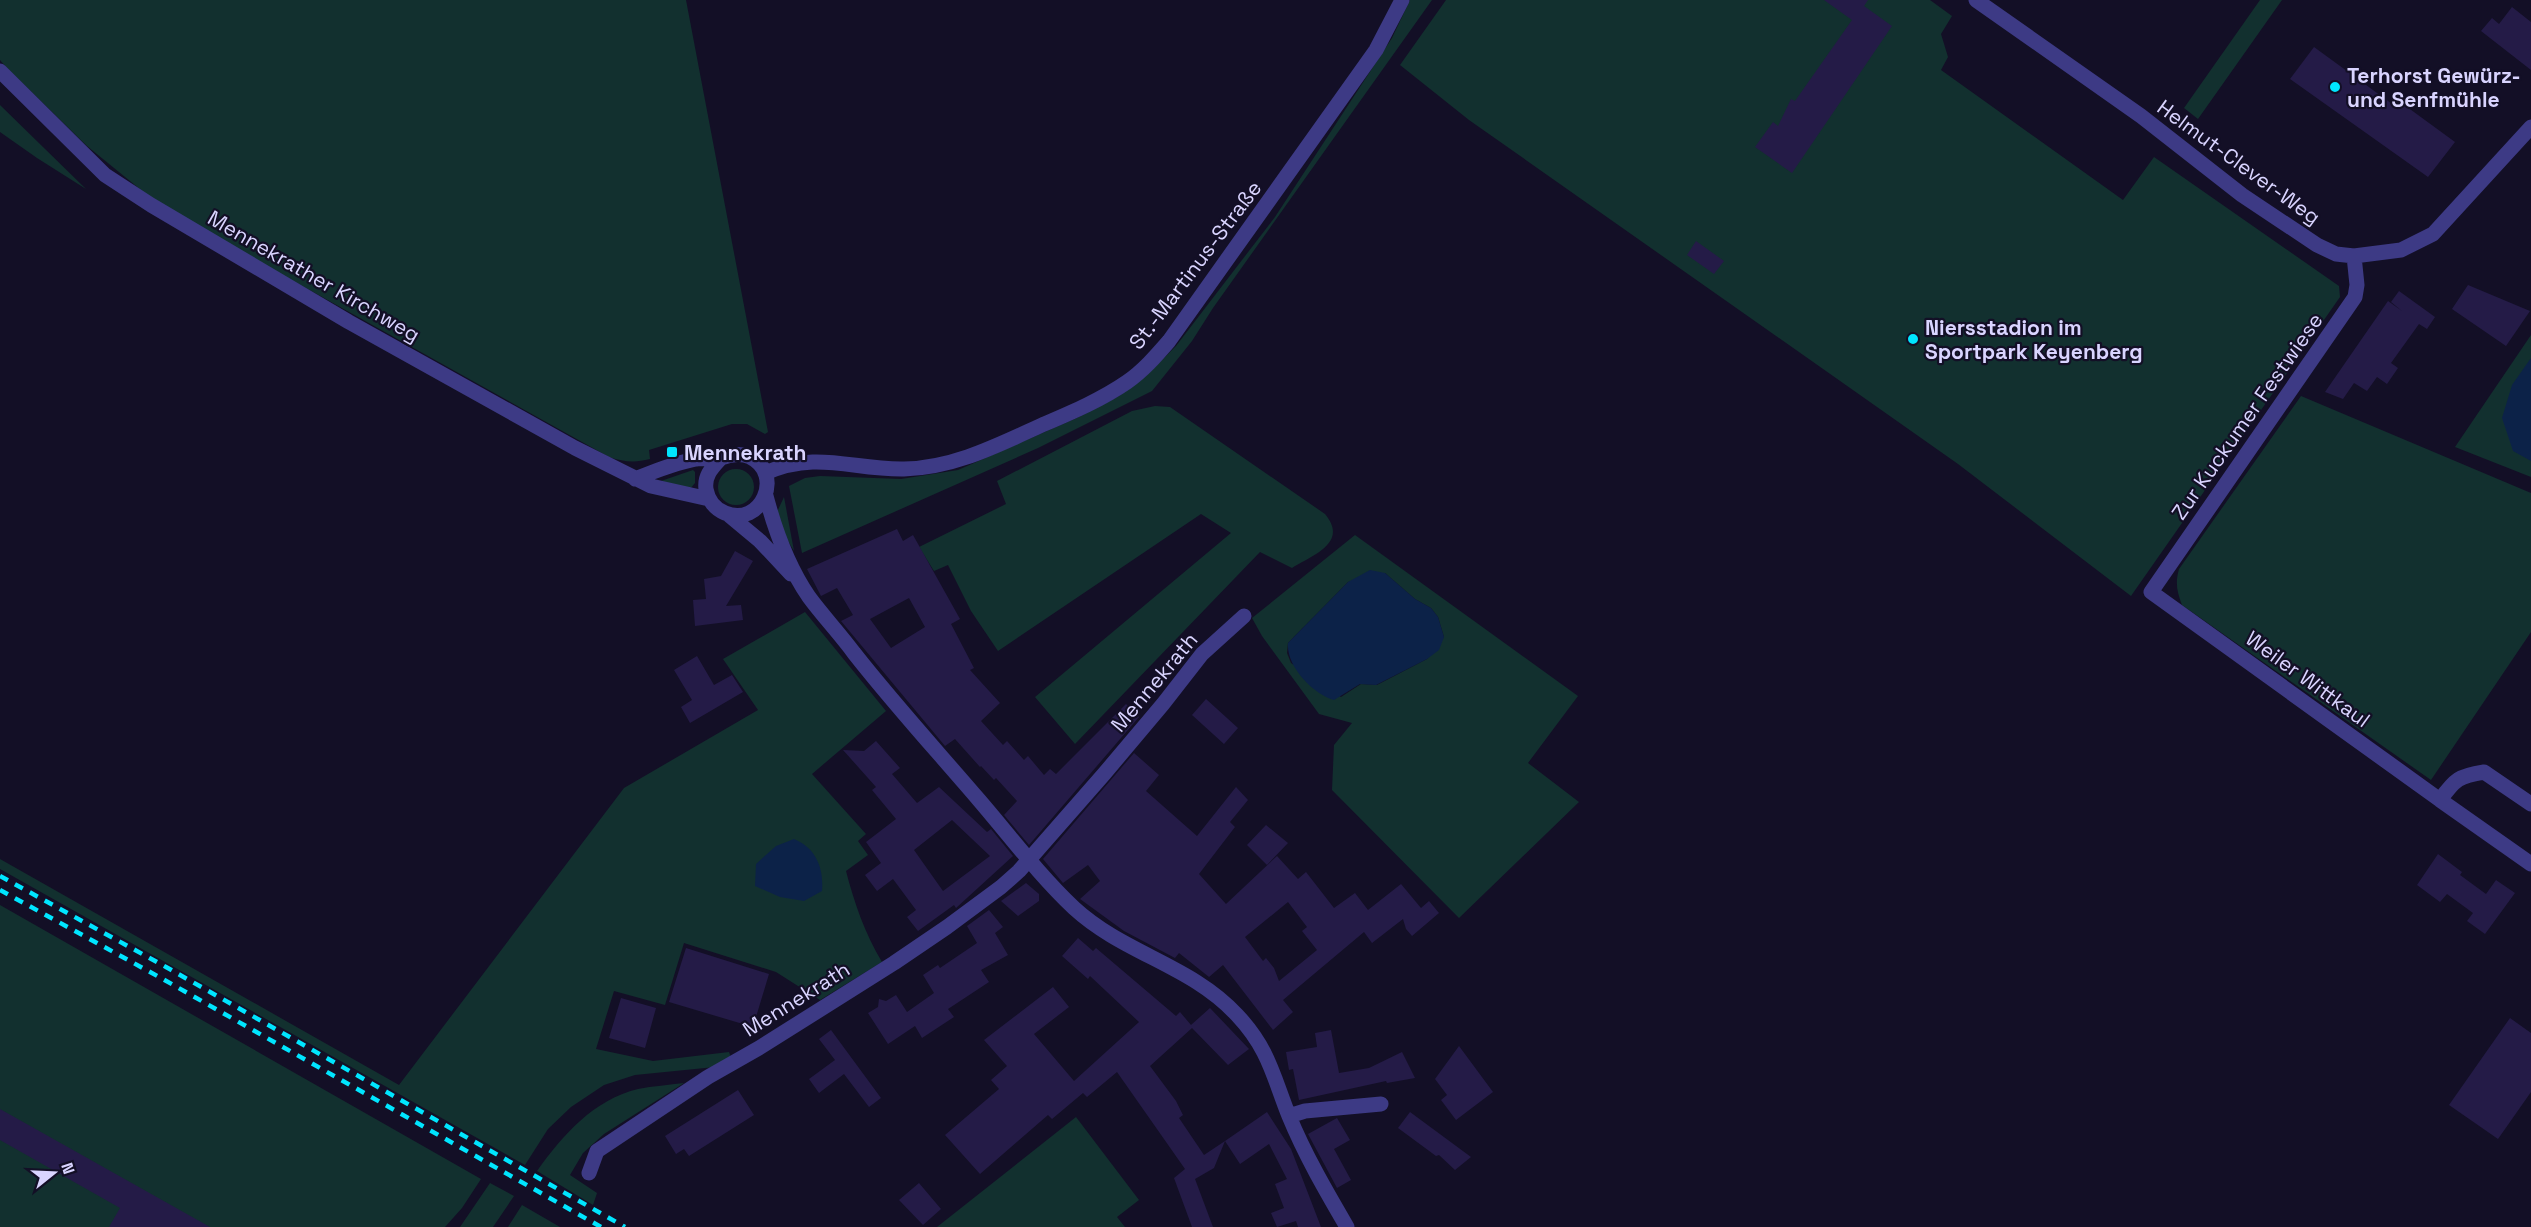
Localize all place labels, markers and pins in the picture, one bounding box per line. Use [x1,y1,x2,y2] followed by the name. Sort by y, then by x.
[2347,62,2521,113] place label: Terhorst Gewürz- und Senfmühle
[2328,80,2342,94] marker: Terhorst Gewürz- und Senfmühle
[1925,314,2143,365] place label: Niersstadion im Sportpark Keyenberg
[1906,332,1920,346] marker: Niersstadion im Sportpark Keyenberg
[684,439,806,466] place label: Mennekrath
[665,445,679,459] marker: Mennekrath

